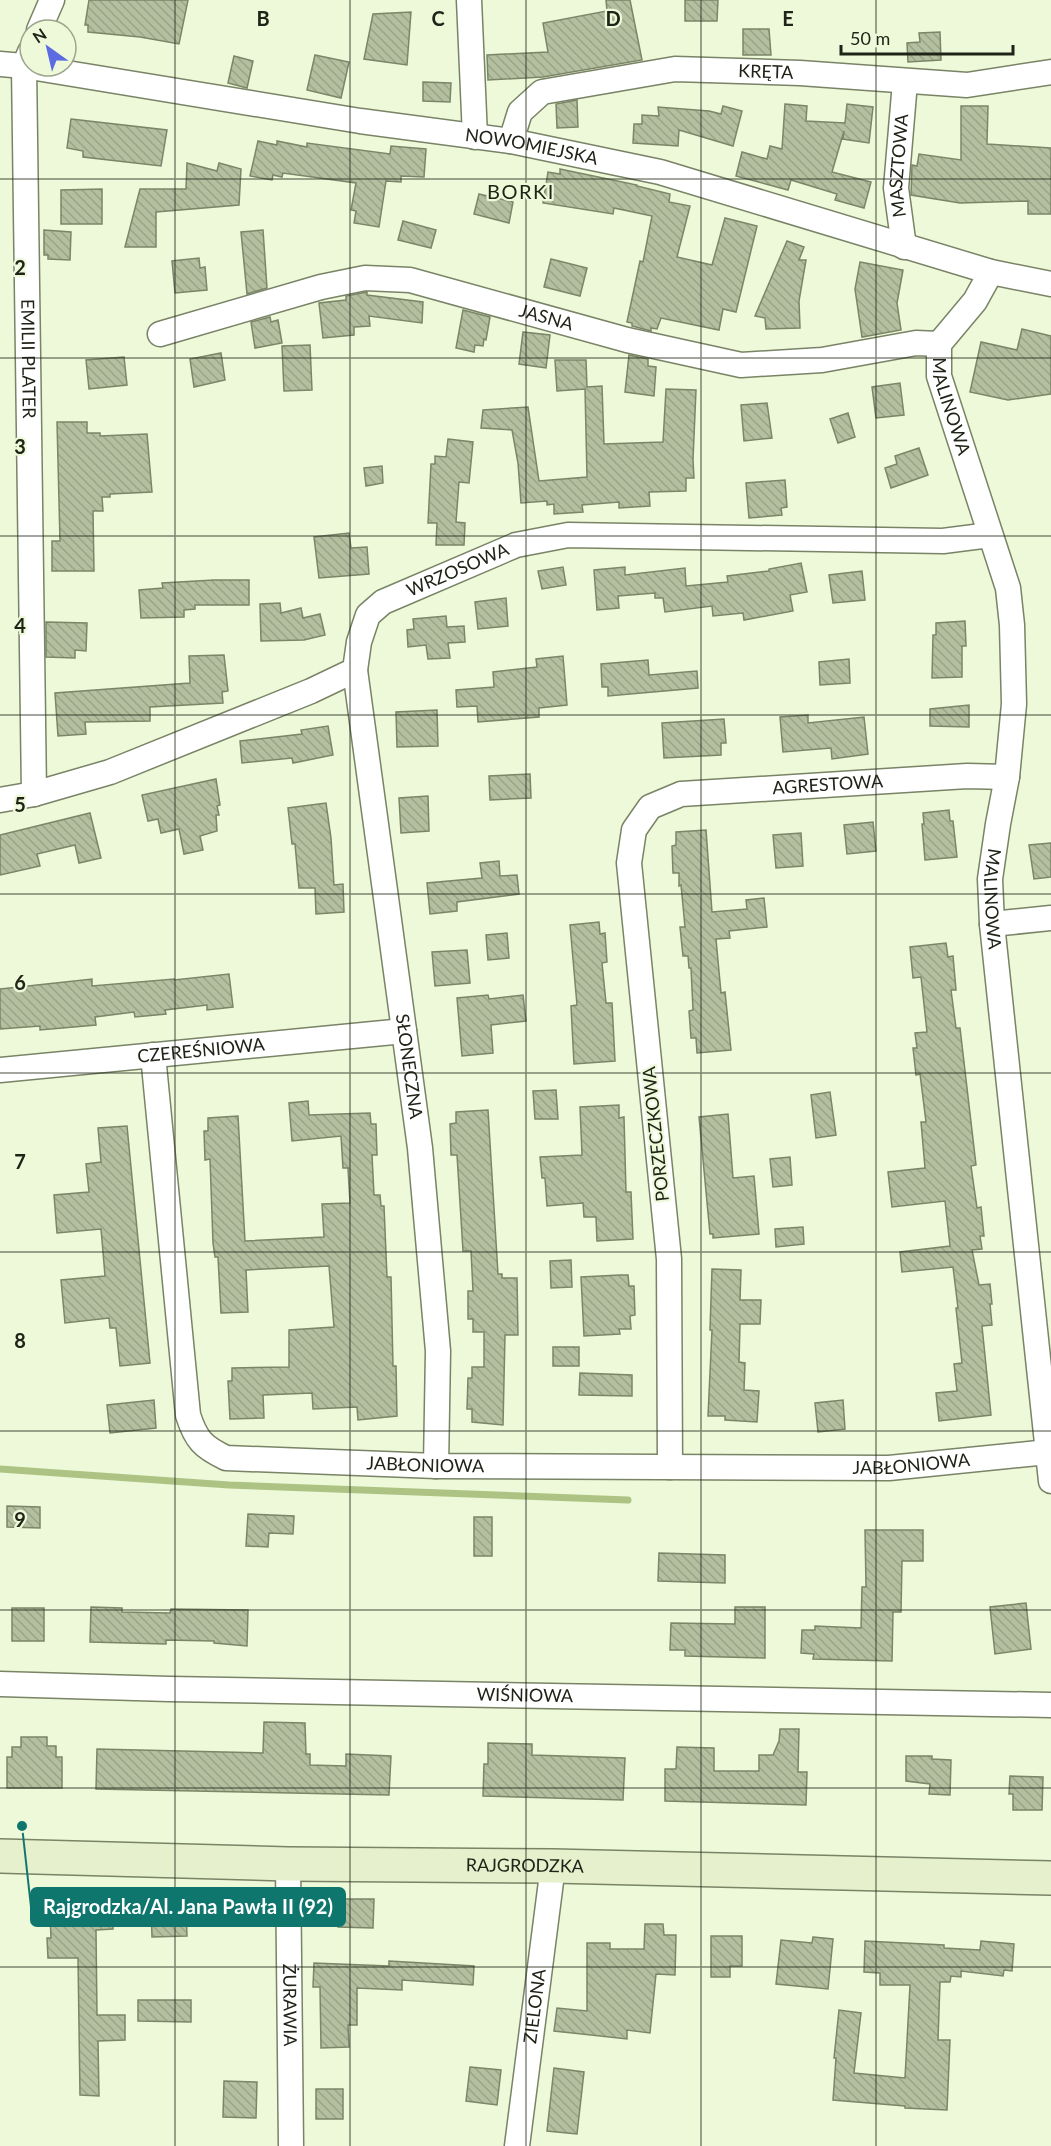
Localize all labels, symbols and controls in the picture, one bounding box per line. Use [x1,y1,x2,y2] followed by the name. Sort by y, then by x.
[256,6,270,30] text: B
[431,6,445,30] text: C
[605,6,621,30] text: D
[782,6,794,30] text: E
[18,18,78,78] north arrow
[841,18,1014,56] scale bar
[29,24,50,46] text: N
[850,27,890,49] text: 50 m
[738,59,795,83] street label: KRĘTA
[884,112,912,219] street label: MASZTOWA
[464,123,601,169] street label: NOWOMIEJSKA
[487,179,555,203] district label: BORKI
[14,255,26,279] text: 2
[17,299,41,419] street label: EMILII PLATER
[517,299,577,335] street label: JASNA
[929,357,976,458] street label: MALINOWA
[14,434,26,458] text: 3
[403,537,512,601] street label: WRZOSOWA
[14,613,26,637] text: 4
[772,769,884,798] street label: AGRESTOWA
[14,792,26,816] text: 5
[980,847,1007,951] street label: MALINOWA
[14,970,26,994] text: 6
[392,1012,428,1121] street label: SŁONECZNA
[136,1032,266,1067] street label: CZEREŚNIOWA
[637,1065,673,1203] street label: PORZECZKOWA
[14,1149,26,1173] text: 7
[14,1328,26,1352] text: 8
[852,1448,972,1478] street label: JABŁONIOWA
[366,1451,485,1476] street label: JABŁONIOWA
[14,1507,26,1531] text: 9
[476,1683,574,1706] street label: WIŚNIOWA
[466,1853,585,1877] street label: RAJGRODZKA
[31,1888,345,1926] callout: Rajgrodzka/Al. Jana Pawła II (92)
[43,1894,333,1918] text: Rajgrodzka/Al. Jana Pawła II (92)
[279,1964,302,2047] street label: ŻURAWIA
[518,1966,550,2045] street label: ZIELONA

